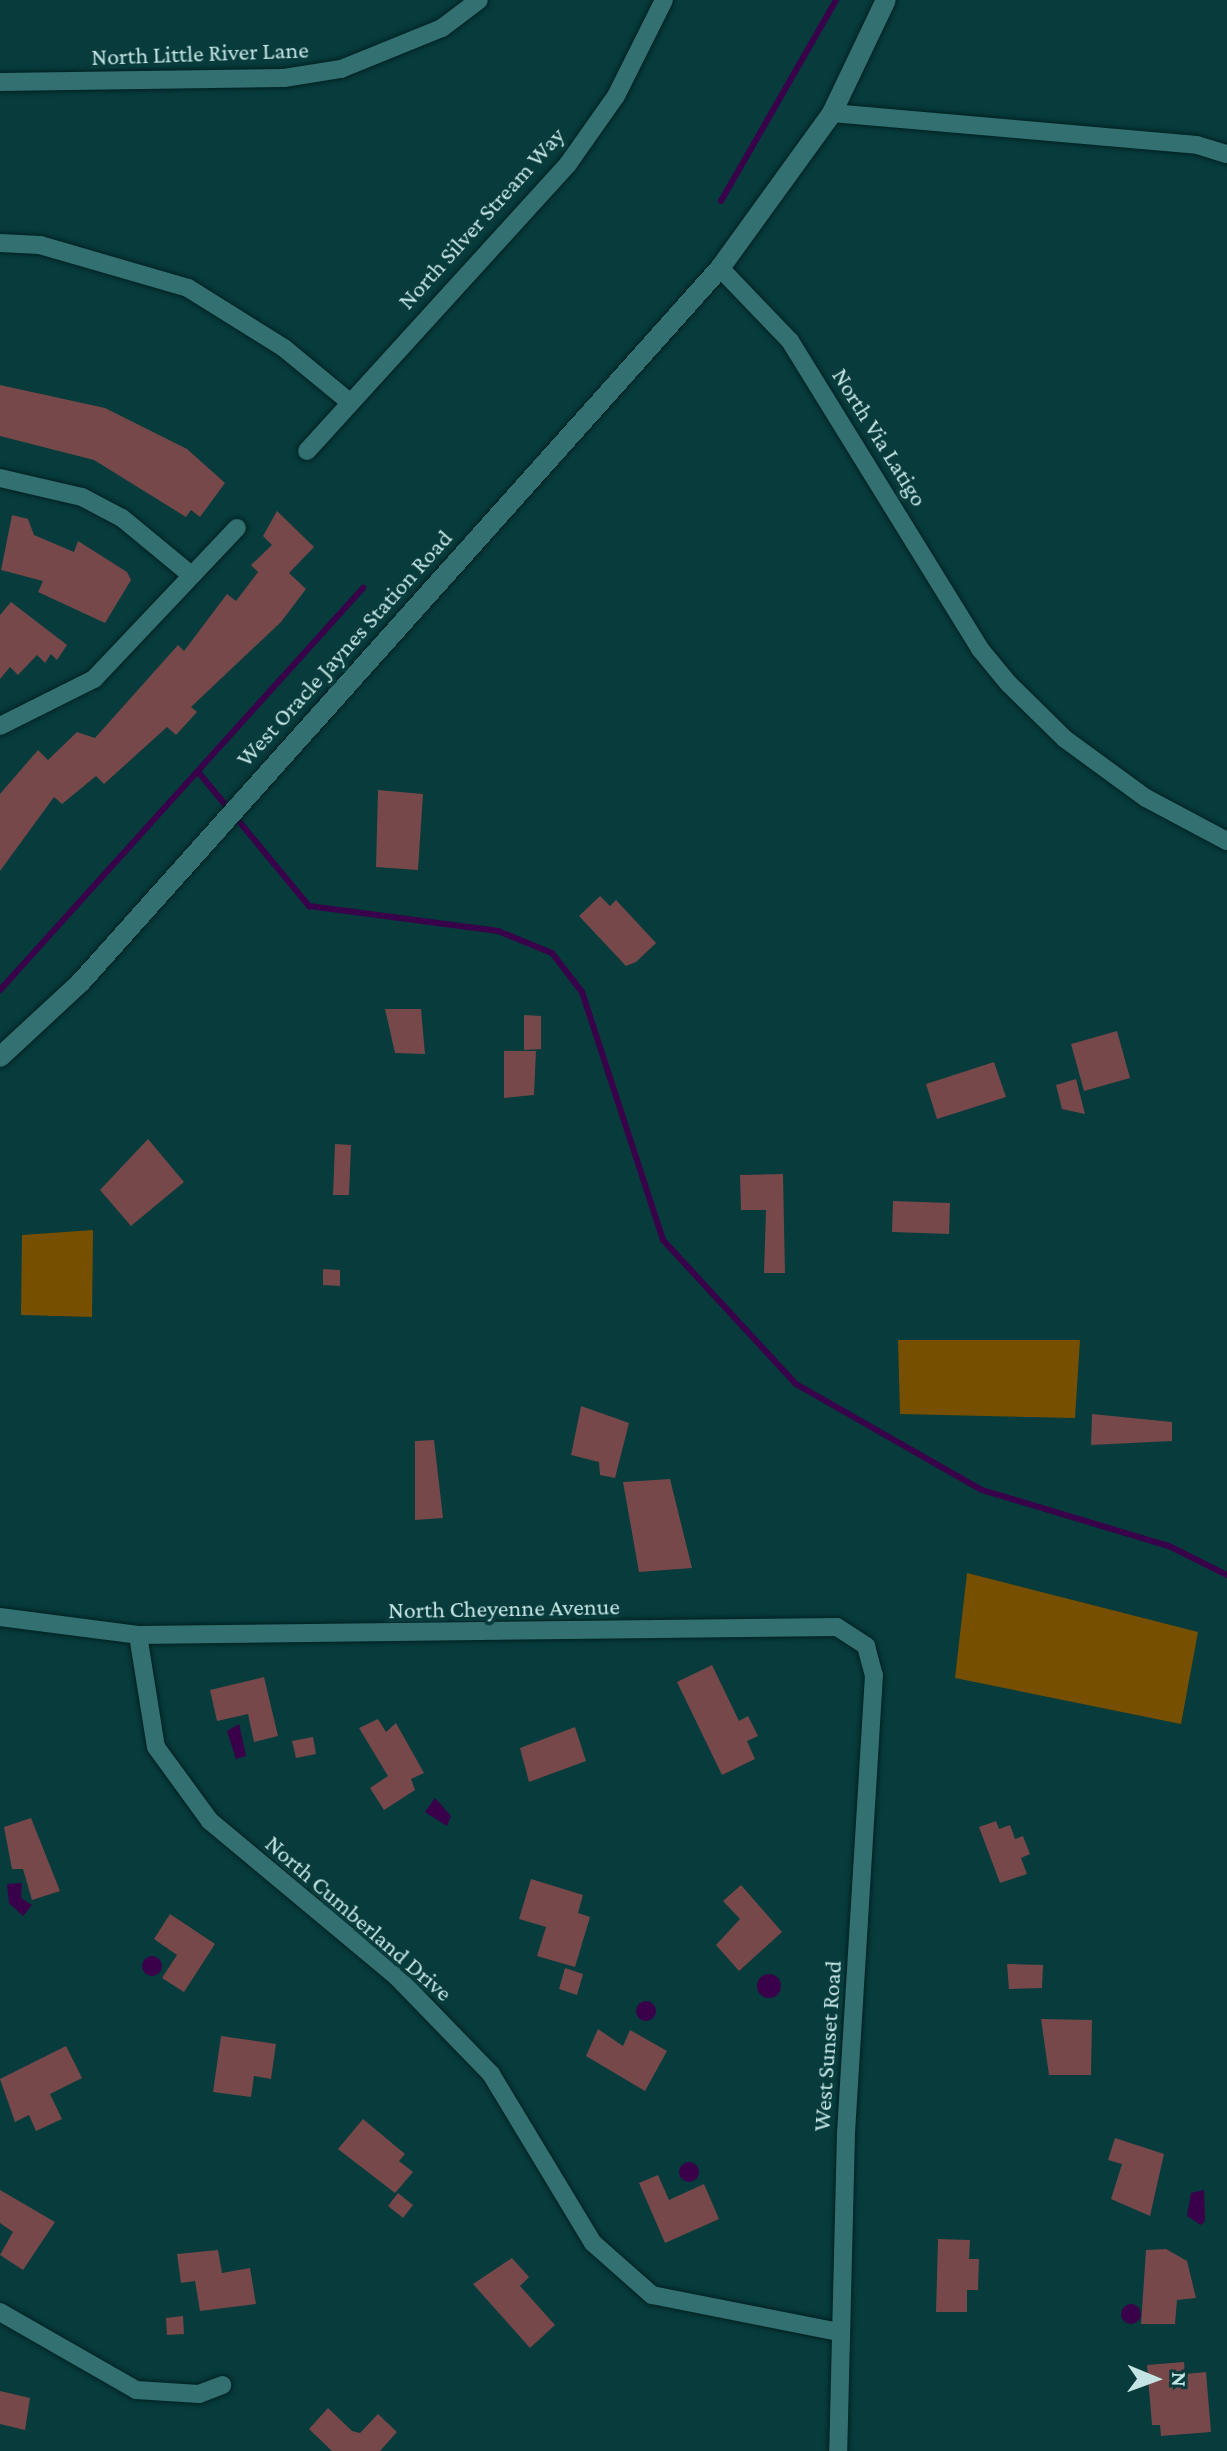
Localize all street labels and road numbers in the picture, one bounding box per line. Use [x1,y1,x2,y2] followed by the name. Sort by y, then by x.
[91,35,309,71] street label: North Little River Lane
[392,121,570,315] street label: North Silver Stream Way
[826,363,934,511] street label: North Via Latigo
[230,524,458,772] street label: West Oracle Jaynes Station Road
[388,1592,620,1624] street label: North Cheyenne Avenue
[260,1829,458,2007] street label: North Cumberland Drive
[807,1960,847,2132] street label: West Sunset Road

